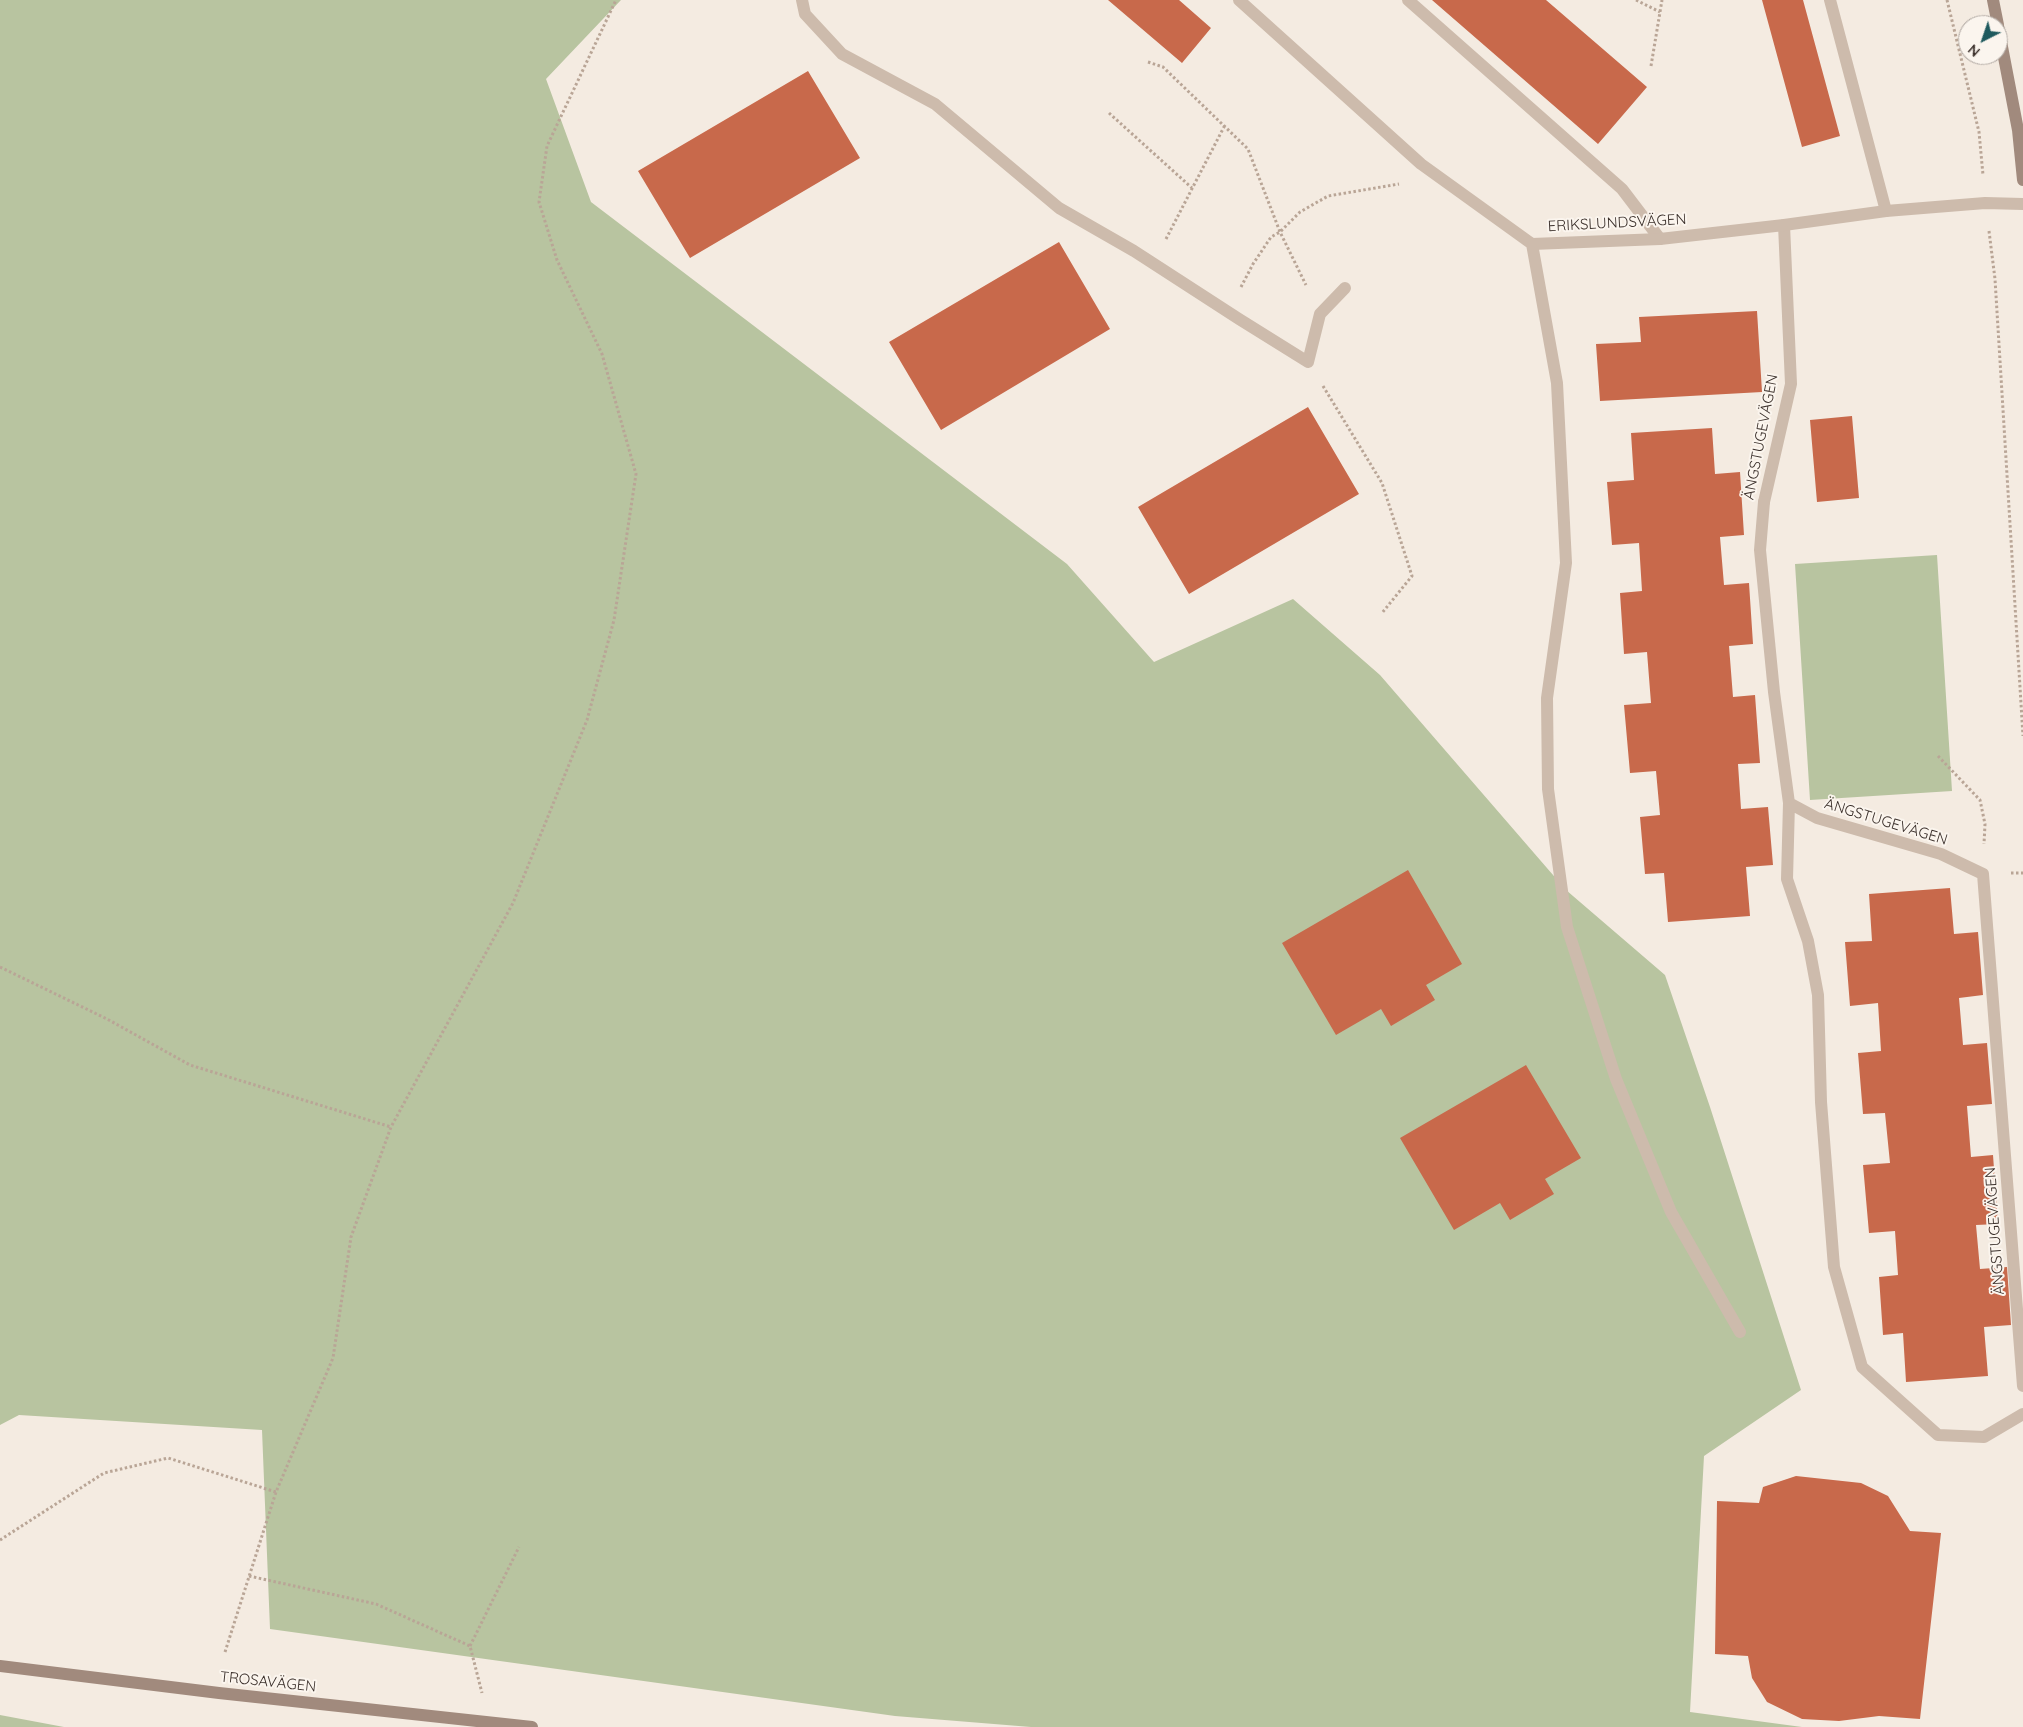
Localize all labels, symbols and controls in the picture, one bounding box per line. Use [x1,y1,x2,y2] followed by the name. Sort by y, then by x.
[1958,15,2008,65] north arrow
[1964,40,1984,61] text: N
[1547,210,1687,236] street label: ERIKSLUNDSVÄGEN
[1740,373,1782,501] street label: ÄNGSTUGEVÄGEN
[1822,795,1950,849] street label: ÄNGSTUGEVÄGEN
[1982,1167,2008,1295] street label: ÄNGSTUGEVÄGEN
[219,1668,317,1696] street label: TROSAVÄGEN

